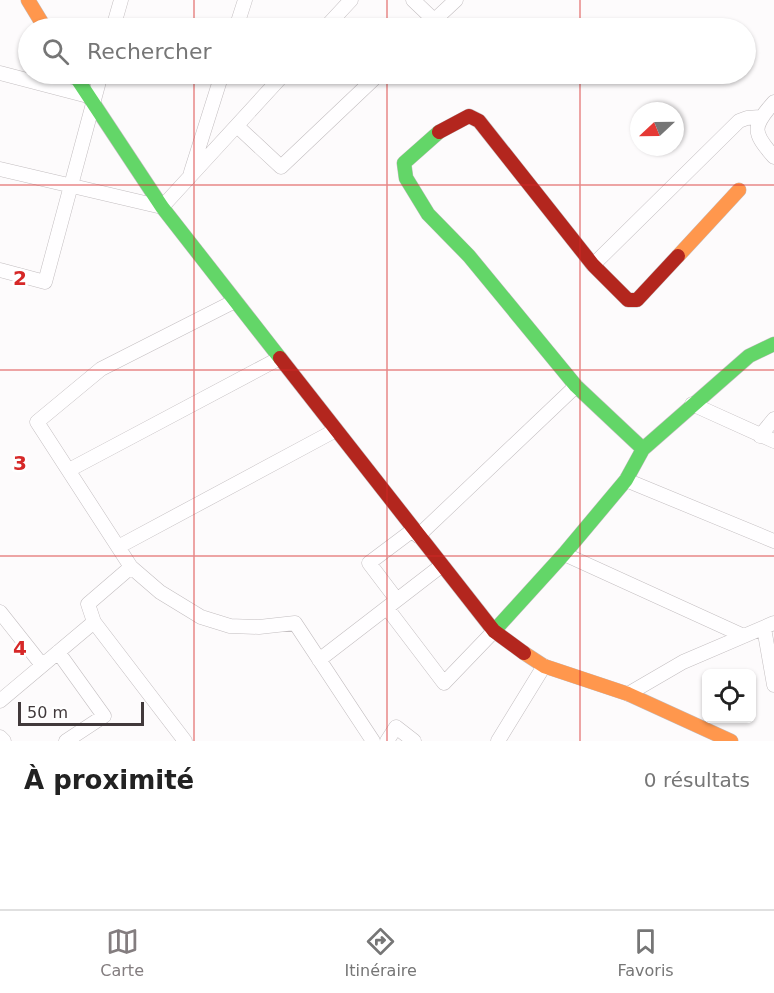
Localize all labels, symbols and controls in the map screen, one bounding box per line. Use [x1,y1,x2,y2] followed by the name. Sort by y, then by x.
[18,18,756,84] search box
[39,35,72,68] icon: search
[87,39,212,64] text: Rechercher
[630,102,684,156] north arrow
[13,266,27,290] text: 2
[13,451,27,475] text: 3
[13,636,27,660] text: 4
[702,669,756,723] map controls
[702,669,756,723] button: locate
[18,699,144,726] scale bar
[27,703,68,722] text: 50 m
[24,765,194,795] text: À proximité
[644,768,750,792] text: 0 résultats
[100,925,144,980] tab: Carte
[345,925,417,980] tab: Itinéraire
[618,925,674,980] tab: Favoris

